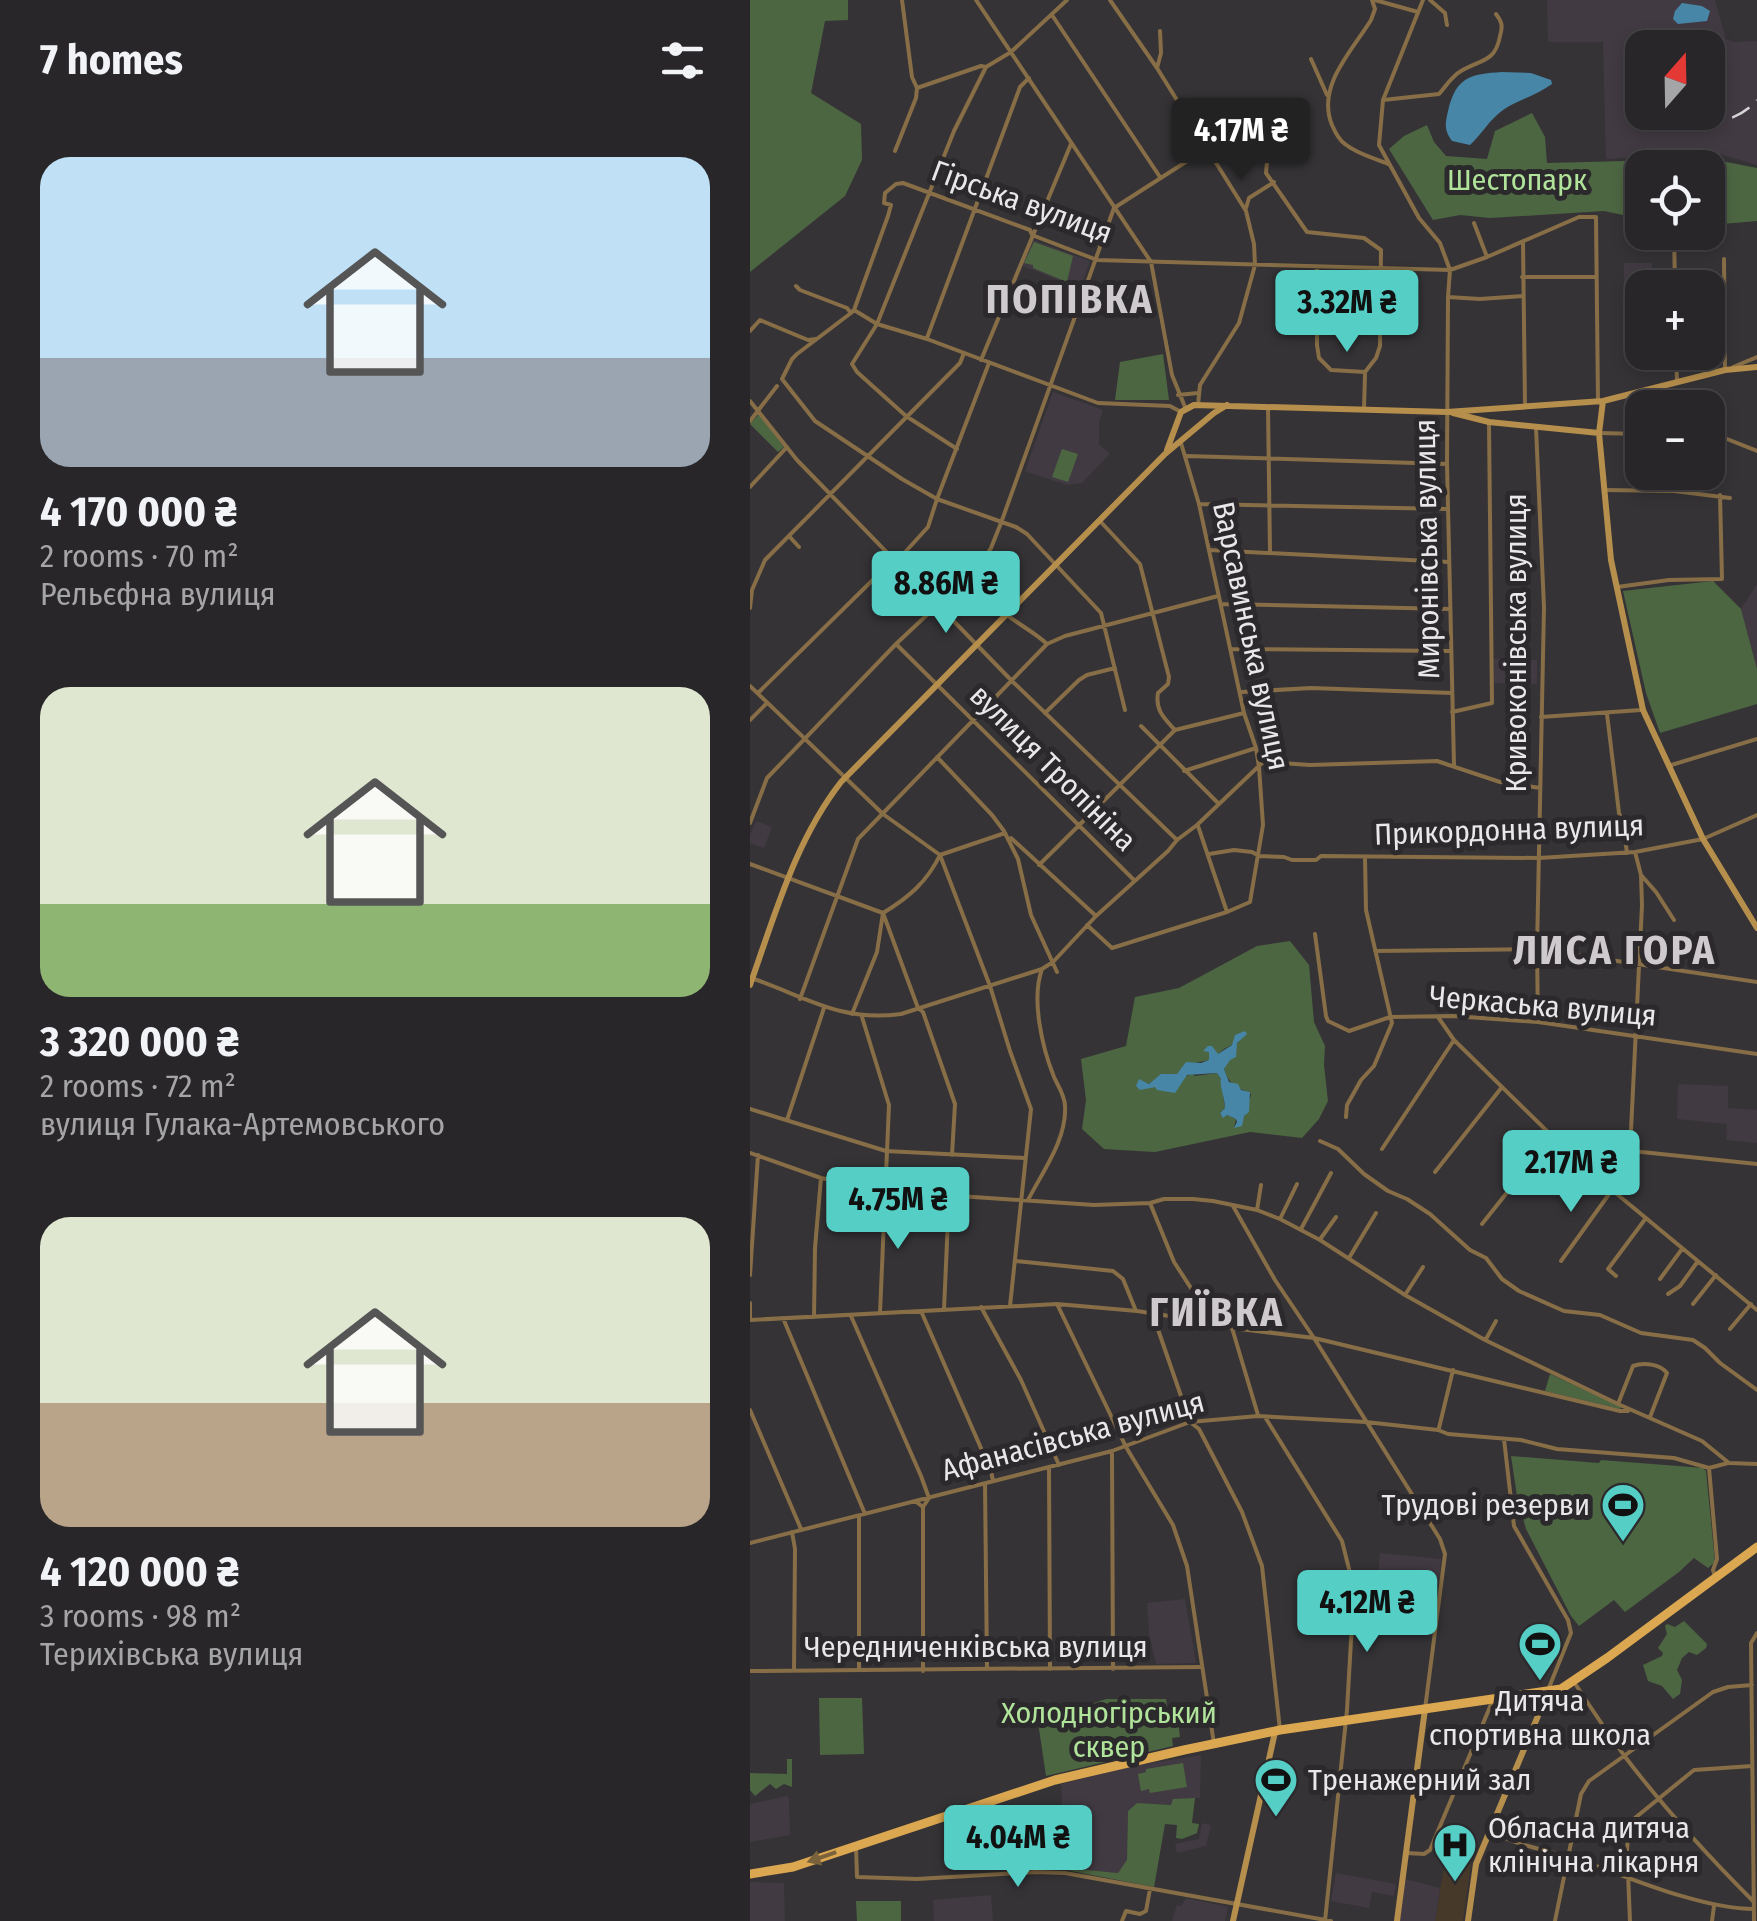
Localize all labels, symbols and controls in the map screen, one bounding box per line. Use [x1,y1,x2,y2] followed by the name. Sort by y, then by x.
[1625,30,1725,130] north arrow
[1625,30,1725,490] map controls
[655,33,710,88] icon: filters
[40,35,183,85] text: 7 homes
[1149,98,1333,183] pin: 4.17M ₴
[1194,111,1288,149] text: 4.17M ₴
[1625,150,1725,250] button: locate
[927,153,1117,251] street label: Гірська вулиця
[1447,162,1587,198] park label: Шестопарк
[285,222,465,402] icon: home
[1255,270,1439,355] pin: 3.32M ₴
[1625,270,1725,370] button: +
[986,276,1154,324] district label: ПОПІВКА
[1297,283,1397,321] text: 3.32M ₴
[1625,390,1725,490] button: −
[1407,419,1447,679] street label: Миронівська вулиця
[40,487,237,537] text: 4 170 000 ₴
[1498,493,1534,793] street label: Кривоконівська вулиця
[1205,498,1297,774] street label: Варсавинська вулиця
[40,537,239,575] text: 2 rooms · 70 m²
[854,551,1038,636] pin: 8.86M ₴
[894,564,998,602] text: 8.86M ₴
[40,575,276,613] text: Рельєфна вулиця
[962,677,1144,859] street label: вулиця Тропініна
[285,752,465,932] icon: home
[1373,807,1645,853] street label: Прикордонна вулиця
[1513,927,1717,975] district label: ЛИСА ГОРА
[1428,978,1658,1034] street label: Черкаська вулиця
[40,1017,239,1067] text: 3 320 000 ₴
[40,1067,236,1105] text: 2 rooms · 72 m²
[40,1105,445,1143] text: вулиця Гулака-Артемовського
[1479,1130,1663,1215] pin: 2.17M ₴
[1525,1143,1617,1181] text: 2.17M ₴
[806,1167,990,1252] pin: 4.75M ₴
[848,1180,948,1218] text: 4.75M ₴
[285,1282,465,1462] icon: home
[1149,1289,1285,1337] district label: ГИЇВКА
[938,1384,1208,1488] street label: Афанасівська вулиця
[1600,1482,1646,1543] sports icon: Трудові резерви
[1381,1487,1590,1523] place label: Трудові резерви
[40,1547,239,1597] text: 4 120 000 ₴
[1275,1570,1459,1655] pin: 4.12M ₴
[1319,1583,1415,1621] text: 4.12M ₴
[40,1597,241,1635] text: 3 rooms · 98 m²
[1517,1621,1563,1682] sports icon: Дитяча спортивна школа
[804,1629,1148,1665] street label: Чередниченківська вулиця
[40,1635,303,1673] text: Терихівська вулиця
[1429,1683,1651,1753] place label: Дитяча спортивна школа
[1001,1695,1217,1765] park label: Холодногірський сквер
[1253,1757,1299,1818] sports icon: Тренажерний зал
[1308,1762,1531,1798] place label: Тренажерний зал
[926,1805,1110,1890] pin: 4.04M ₴
[1488,1810,1699,1880] place label: Обласна дитяча клінічна лікарня
[966,1818,1070,1856] text: 4.04M ₴
[1432,1822,1478,1883] hospital icon: Обласна дитяча клінічна лікарня
[807,1851,837,1866] one-way arrow

